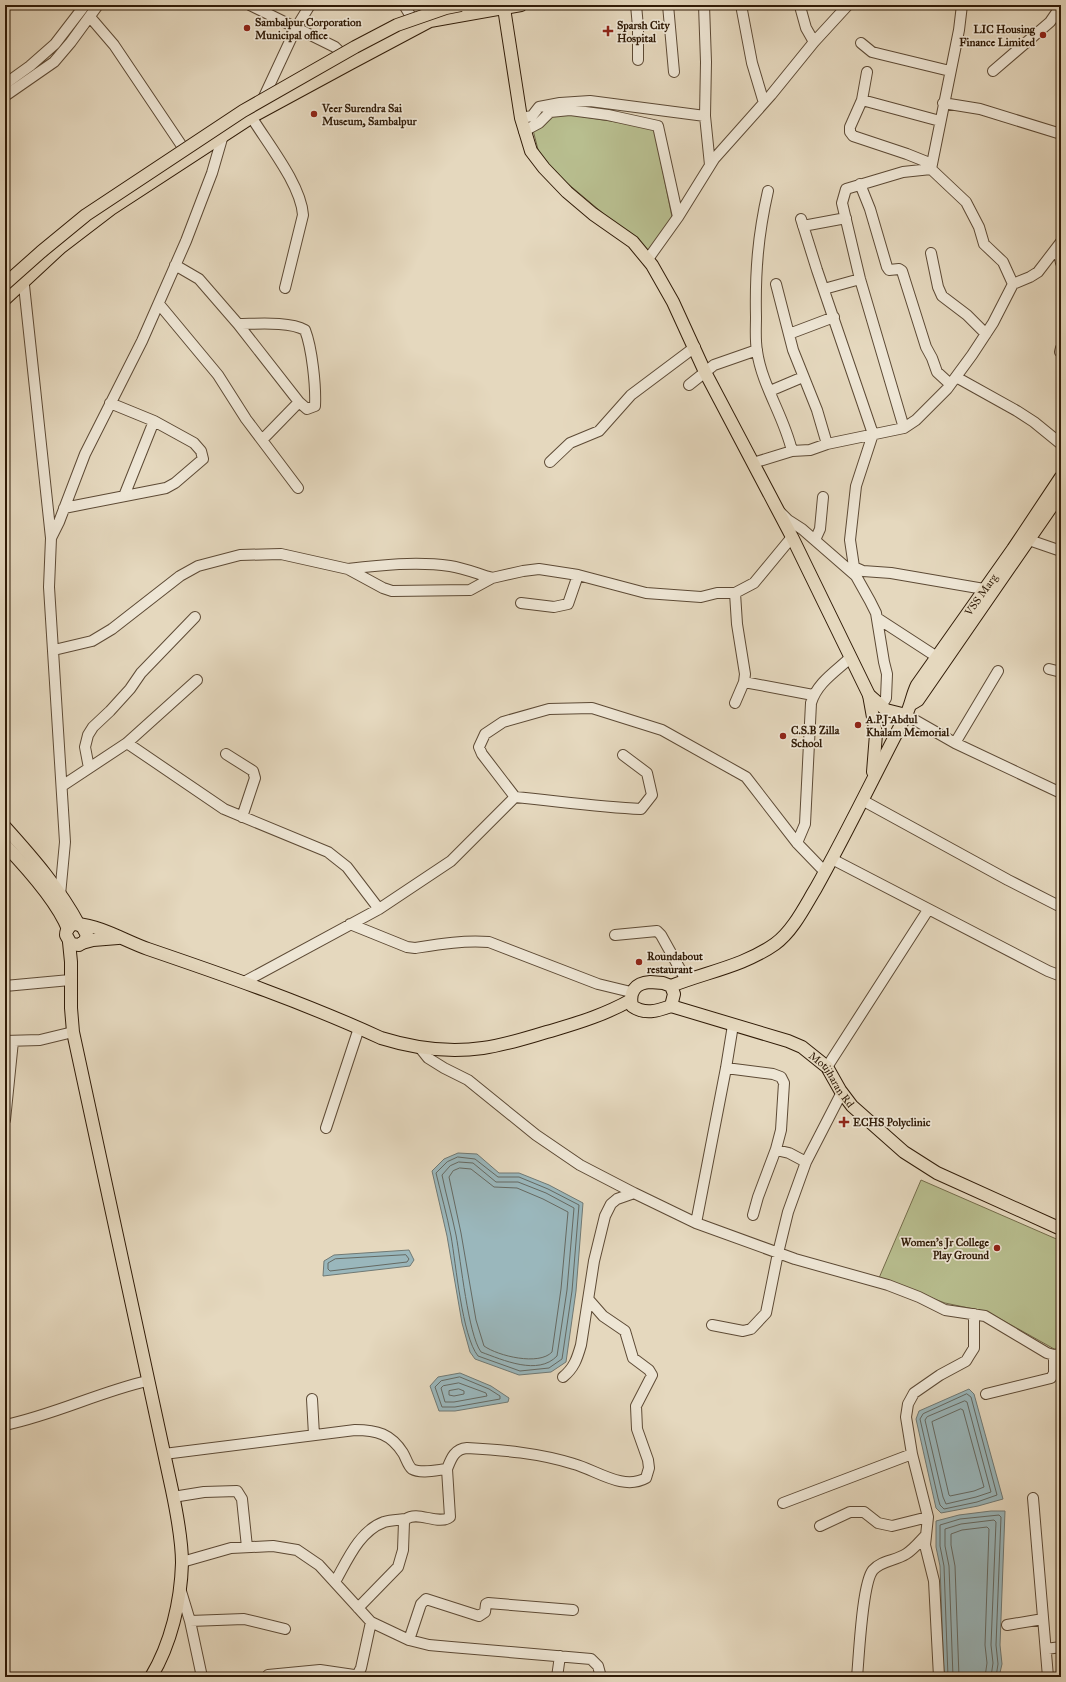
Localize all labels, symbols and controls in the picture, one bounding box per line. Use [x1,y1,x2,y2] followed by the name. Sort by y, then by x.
[255,16,362,43] place label: Sambalpur Corporation Municipal office
[617,19,670,46] place label: Sparsh City Hospital
[242,23,252,33] marker: Sambalpur Corporation Municipal office
[959,23,1036,49] place label: LIC Housing Finance Limited
[602,25,614,37] marker: Sparsh City Hospital
[1038,30,1048,40] marker: LIC Housing Finance Limited
[321,102,417,129] place label: Veer Surendra Sai Museum, Sambalpur
[309,109,319,119] marker: Veer Surendra Sai Museum, Sambalpur
[961,571,1001,619] street label: VSS Marg
[865,713,950,739] place label: A.P.J Abdul Khalam Memorial
[853,720,863,730] marker: A.P.J Abdul Khalam Memorial
[791,724,840,750] place label: C.S.B Zilla School
[778,731,788,741] marker: C.S.B Zilla School
[646,950,703,976] place label: Roundabout restaurant
[634,957,644,967] marker: Roundabout restaurant
[806,1049,857,1111] street label: Motijharan Rd
[838,1116,850,1128] marker: ECHS Polyclinic
[853,1116,931,1130] place label: ECHS Polyclinic
[901,1236,989,1263] place label: Women's Jr College Play Ground
[992,1243,1002,1253] marker: Women's Jr College Play Ground

